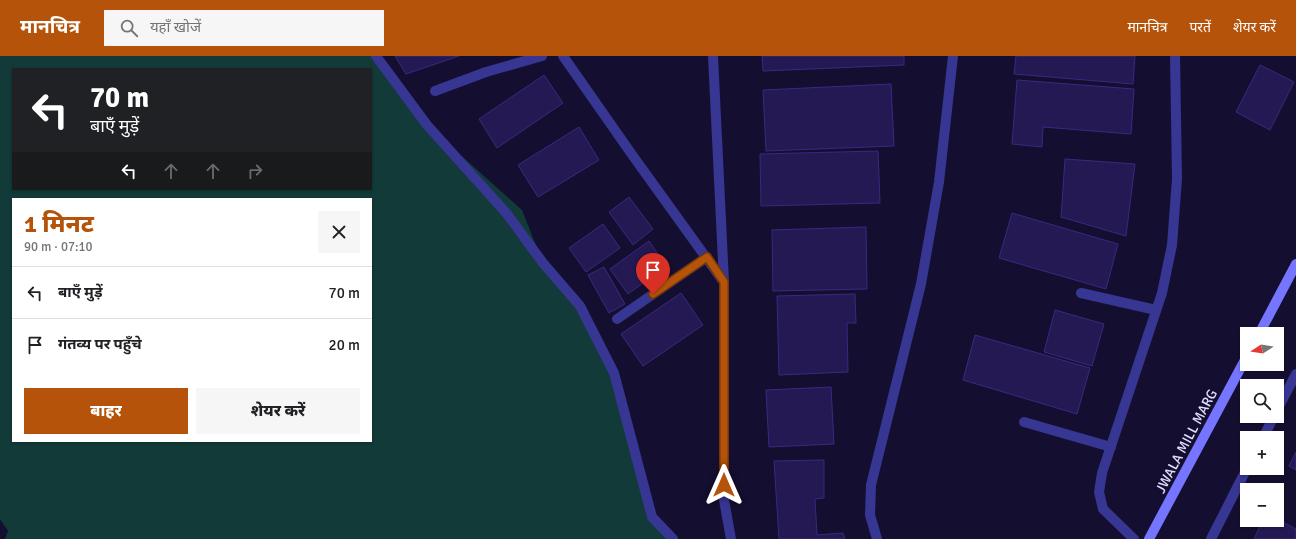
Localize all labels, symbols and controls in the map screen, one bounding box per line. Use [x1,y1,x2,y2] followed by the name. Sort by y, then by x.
[104,10,384,46] search box
[20,15,80,39] text: मानचित्र
[118,17,140,39] icon: search
[150,18,201,36] text: यहाँ खोजें
[1127,19,1167,36] text: मानचित्र
[1189,19,1211,36] text: परतें
[1233,19,1276,36] text: शेयर करें
[90,81,149,115] text: 70 m
[24,84,76,136] icon: left
[90,115,139,137] text: बाएँ मुड़ें
[118,160,140,182] icon: left
[160,160,182,182] icon: ahead
[202,160,224,182] icon: ahead
[244,160,266,182] icon: right
[24,209,94,239] text: 1 मिनट
[318,211,360,253] button: close
[24,239,93,255] text: 90 m · 07:10
[636,253,670,294] pin
[642,259,664,281] icon: arrive
[24,282,46,304] icon: left
[58,283,102,301] text: बाएँ मुड़ें
[329,284,360,302] text: 70 m
[1240,327,1284,371] north arrow
[1240,327,1284,527] map controls
[24,334,46,356] icon: arrive
[58,335,142,353] text: गंतव्य पर पहुँचे
[329,336,360,354] text: 20 m
[1240,379,1284,423] button: search
[1152,386,1221,496] street label: JWALA MILL MARG
[24,388,188,434] button: बाहर
[196,388,360,434] button: शेयर करें
[1240,431,1284,475] button: +
[703,464,745,506] position arrow
[1240,483,1284,527] button: −

